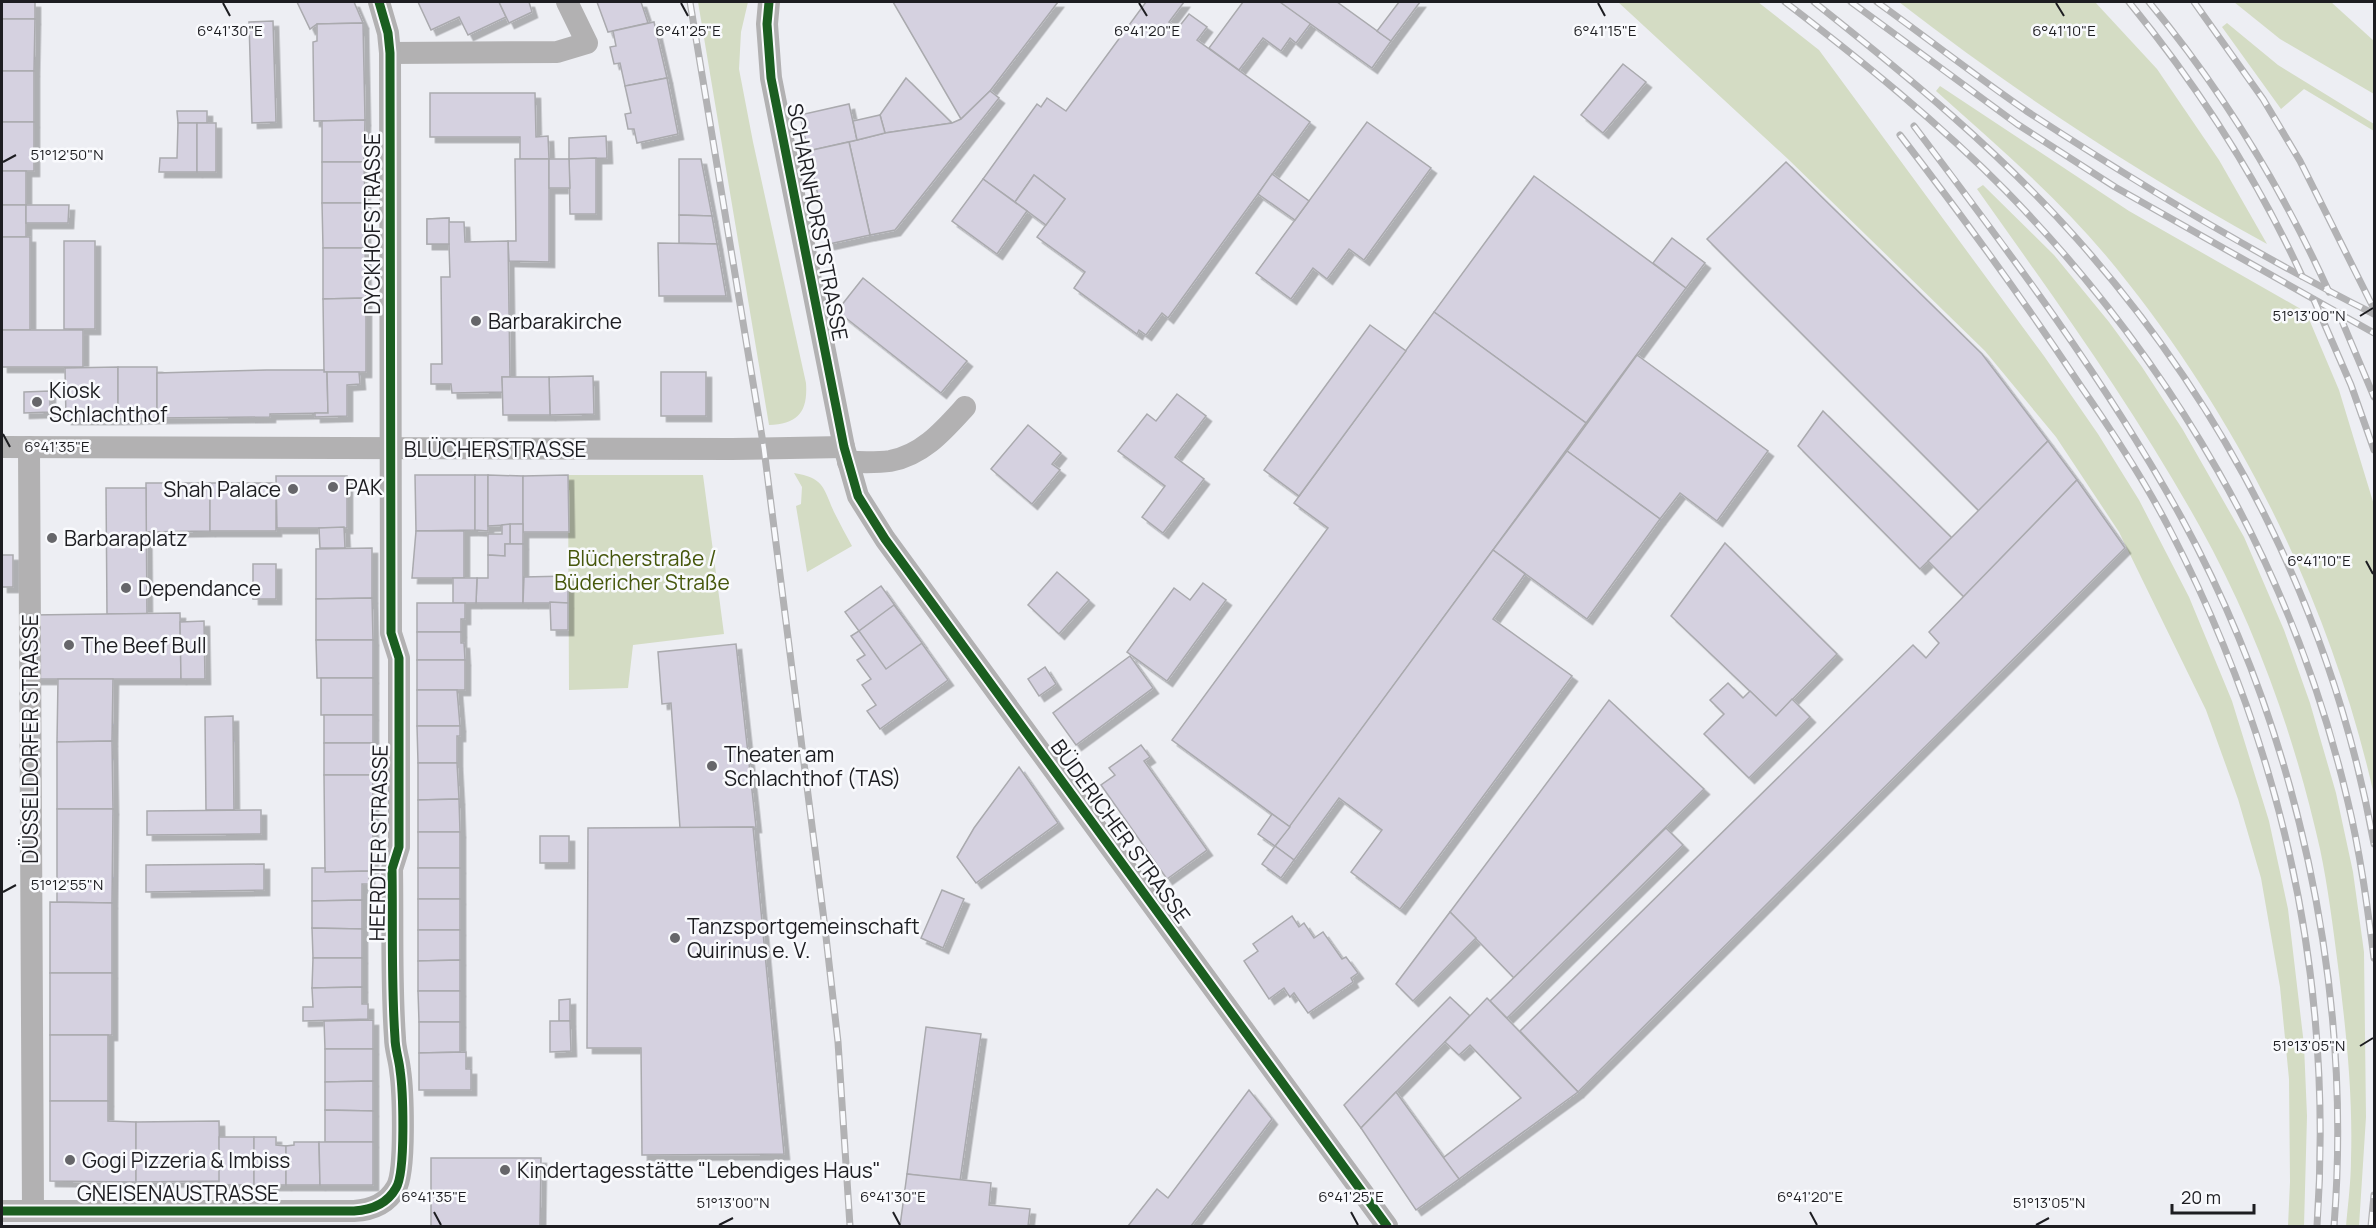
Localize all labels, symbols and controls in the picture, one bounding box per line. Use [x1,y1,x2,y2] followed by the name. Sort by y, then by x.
[197,20,263,41] text: 6°41'30"E
[655,20,721,41] text: 6°41'25"E
[1114,20,1180,41] text: 6°41'20"E
[1574,20,1636,41] text: 6°41'15"E
[2032,20,2096,41] text: 6°41'10"E
[781,101,855,343] street label: SCHARNHORSTSTRASSE
[358,133,386,315] street label: DYCKHOFSTRASSE
[31,144,103,165] text: 51°12'50"N
[2272,305,2346,326] text: 51°13'00"N
[488,307,622,335] place label: Barbarakirche
[469,314,483,328] marker: Barbarakirche
[49,376,168,428] place label: Kiosk Schlachthof
[30,395,44,409] marker: Kiosk Schlachthof
[404,435,586,463] street label: BLÜCHERSTRASSE
[24,436,90,457] text: 6°41'35"E
[345,473,383,501] place label: PAK
[163,475,281,503] place label: Shah Palace
[326,480,340,494] marker: PAK
[286,482,300,496] marker: Shah Palace
[64,524,188,552] place label: Barbaraplatz
[45,531,59,545] marker: Barbaraplatz
[554,544,730,596] park label: Blücherstraße / Büdericher Straße
[2287,550,2351,571] text: 6°41'10"E
[138,574,261,602] place label: Dependance
[119,581,133,595] marker: Dependance
[16,614,44,864] street label: DÜSSELDORFER STRASSE
[81,631,207,659] place label: The Beef Bull
[62,638,76,652] marker: The Beef Bull
[1045,734,1197,928] street label: BÜDERICHER STRASSE
[724,740,901,792] place label: Theater am Schlachthof (TAS)
[362,744,394,942] street label: HEERDTER STRASSE
[705,759,719,773] marker: Theater am Schlachthof (TAS)
[31,874,103,895] text: 51°12'55"N
[687,912,920,964] place label: Tanzsportgemeinschaft Quirinus e. V.
[668,931,682,945] marker: Tanzsportgemeinschaft Quirinus e. V.
[2273,1035,2345,1056] text: 51°13'05"N
[82,1146,290,1174] place label: Gogi Pizzeria & Imbiss
[63,1153,77,1167] marker: Gogi Pizzeria & Imbiss
[517,1156,881,1184] place label: Kindertagesstätte "Lebendiges Haus"
[498,1163,512,1177] marker: Kindertagesstätte "Lebendiges Haus"
[2172,1177,2254,1215] scale bar
[77,1179,279,1207] street label: GNEISENAUSTRASSE
[2181,1185,2221,1209] text: 20 m
[401,1186,467,1207] text: 6°41'35"E
[860,1186,926,1207] text: 6°41'30"E
[1318,1186,1384,1207] text: 6°41'25"E
[1777,1186,1843,1207] text: 6°41'20"E
[696,1192,770,1213] text: 51°13'00"N
[2013,1192,2085,1213] text: 51°13'05"N

